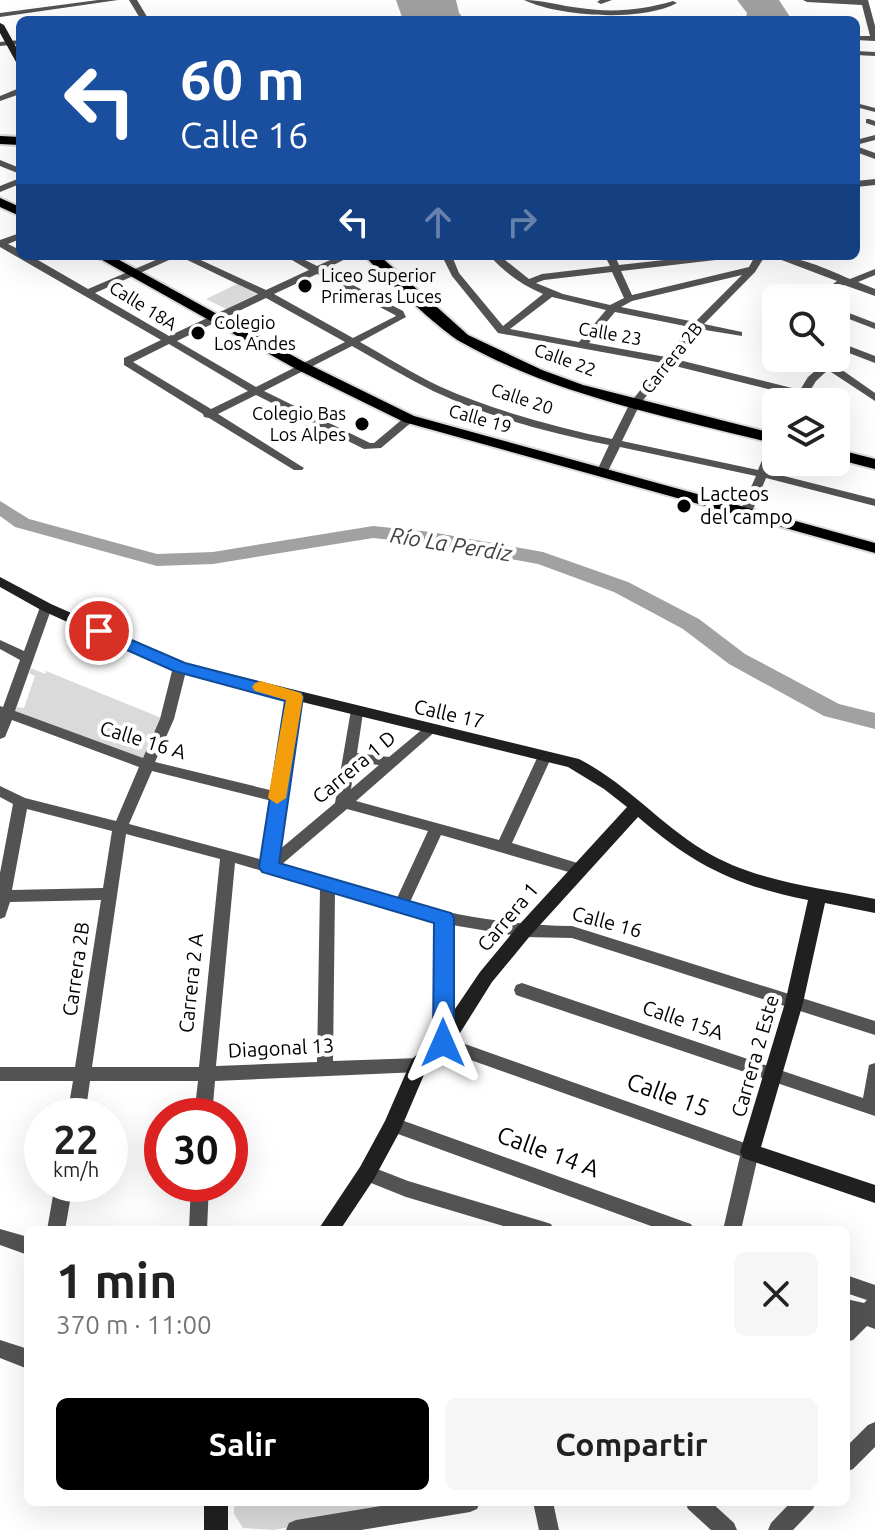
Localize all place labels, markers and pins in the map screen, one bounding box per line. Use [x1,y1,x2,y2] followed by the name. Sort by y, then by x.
[321,265,442,306] place label: Liceo Superior Primeras Luces
[296,277,314,295] marker: Liceo Superior Primeras Luces
[214,312,296,353] place label: Colegio Los Andes
[189,324,207,342] marker: Colegio Los Andes
[252,403,346,444] place label: Colegio Bas Los Alpes
[353,415,371,433] marker: Colegio Bas Los Alpes
[700,482,793,528] place label: Lacteos del campo
[675,497,693,515] marker: Lacteos del campo
[65,597,133,665] pin

